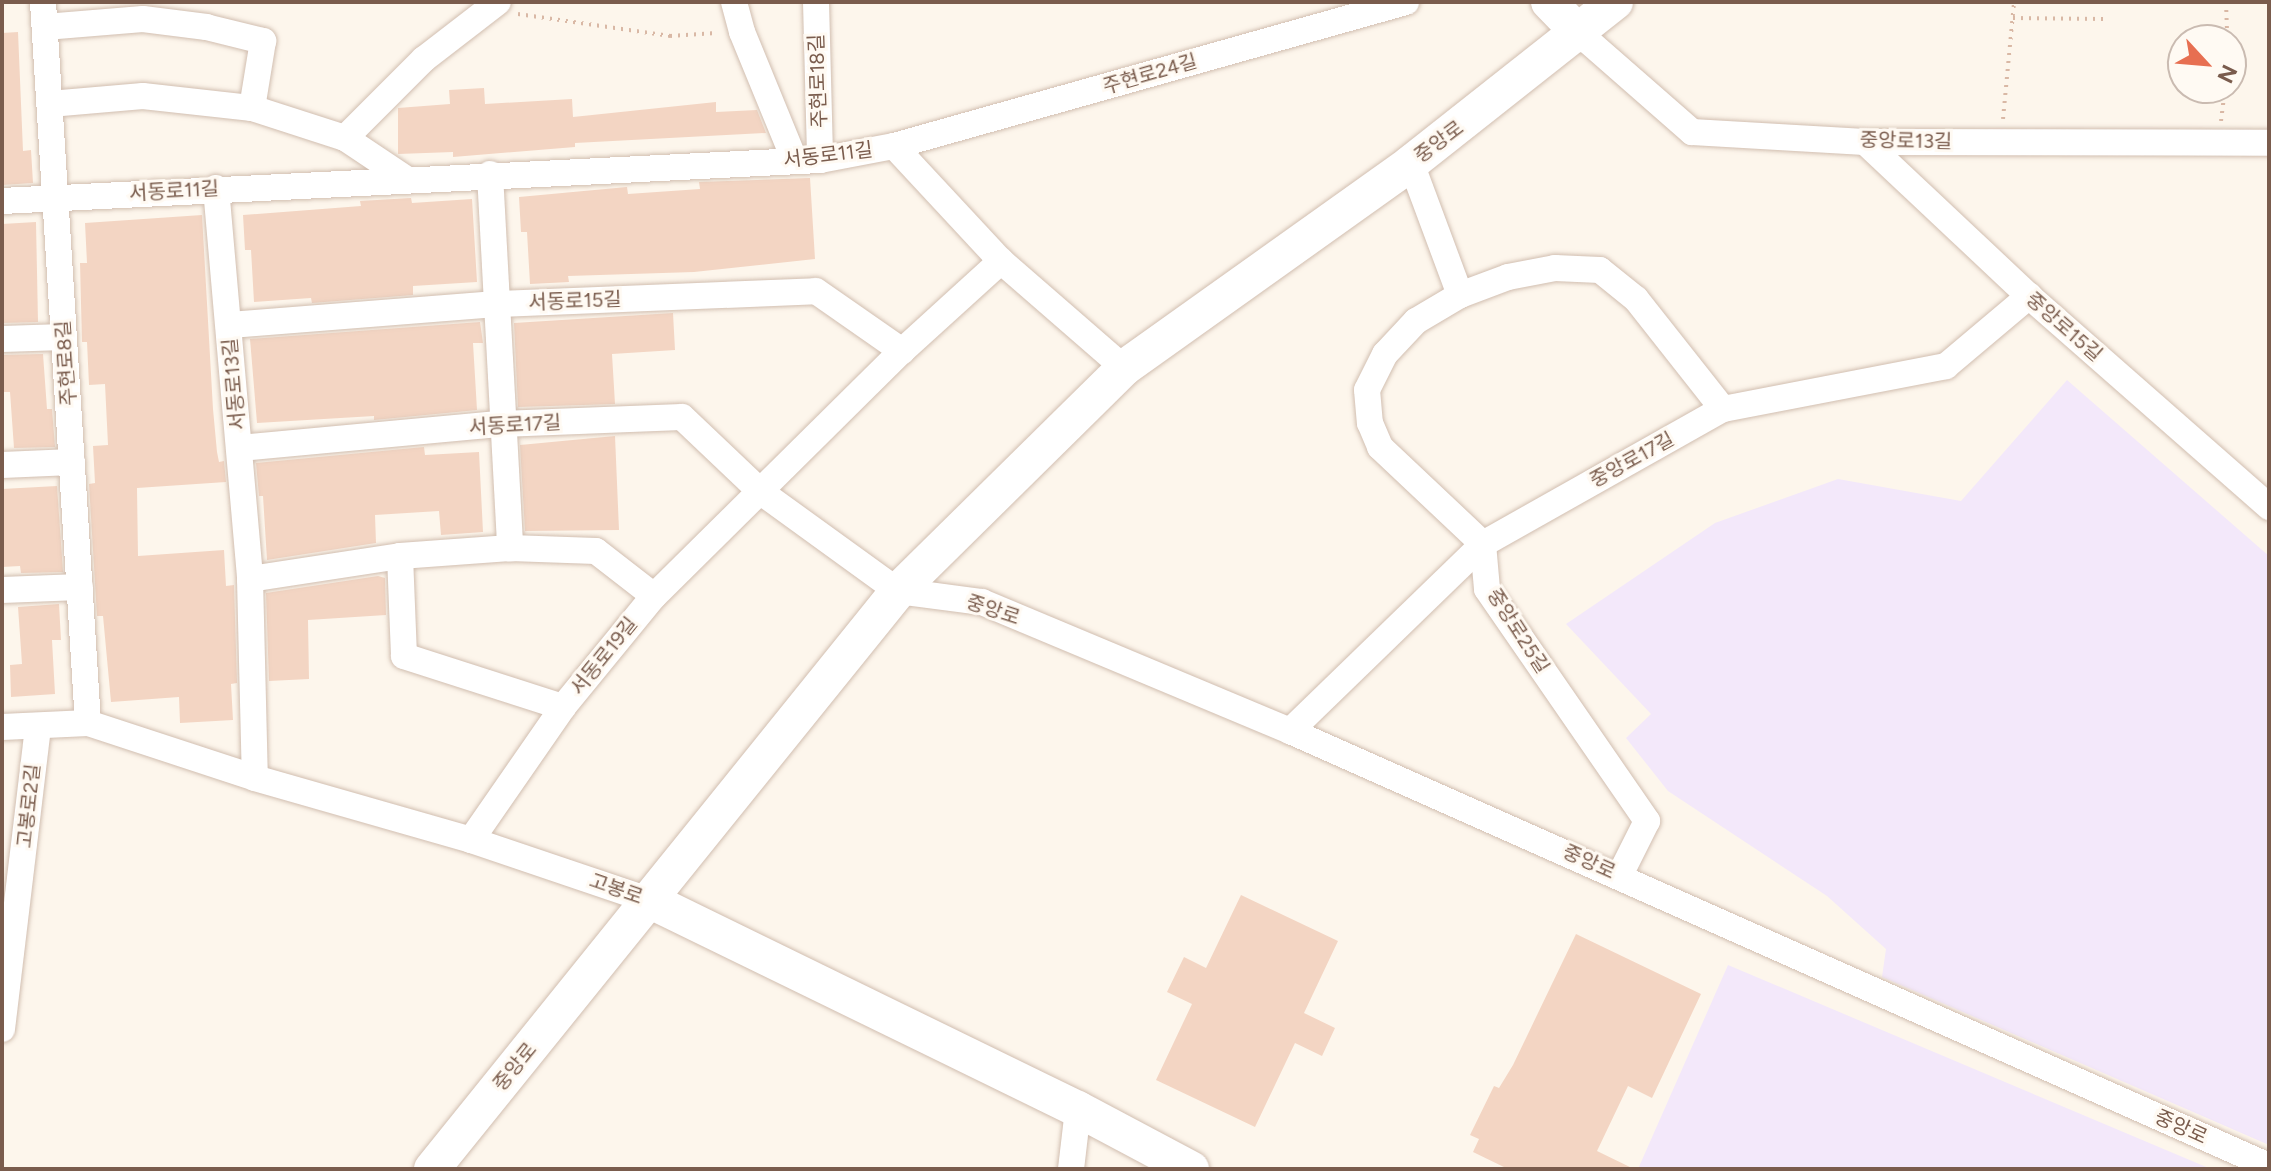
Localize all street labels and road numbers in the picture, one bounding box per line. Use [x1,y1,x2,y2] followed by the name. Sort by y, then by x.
[804,34,832,128] street label: 주현로18길
[1100,49,1200,99] street label: 주현로24길
[1410,116,1468,168] street label: 중앙로
[1859,128,1953,154] street label: 중앙로13길
[782,138,874,172] street label: 서동로11길
[128,177,220,205] street label: 서동로11길
[528,287,622,315] street label: 서동로15길
[2021,287,2107,367] street label: 중앙로15길
[51,319,81,407] street label: 주현로8길
[218,337,250,431] street label: 서동로13길
[468,411,562,439] street label: 서동로17길
[1586,427,1678,493] street label: 중앙로17길
[1482,584,1554,678] street label: 중앙로25길
[963,590,1023,630] street label: 중앙로
[565,612,643,700] street label: 서동로19길
[13,763,45,849] street label: 고봉로2길
[1559,840,1619,884] street label: 중앙로
[586,869,646,909] street label: 고봉로
[488,1038,542,1096] street label: 중앙로
[2151,1105,2211,1149] street label: 중앙로

